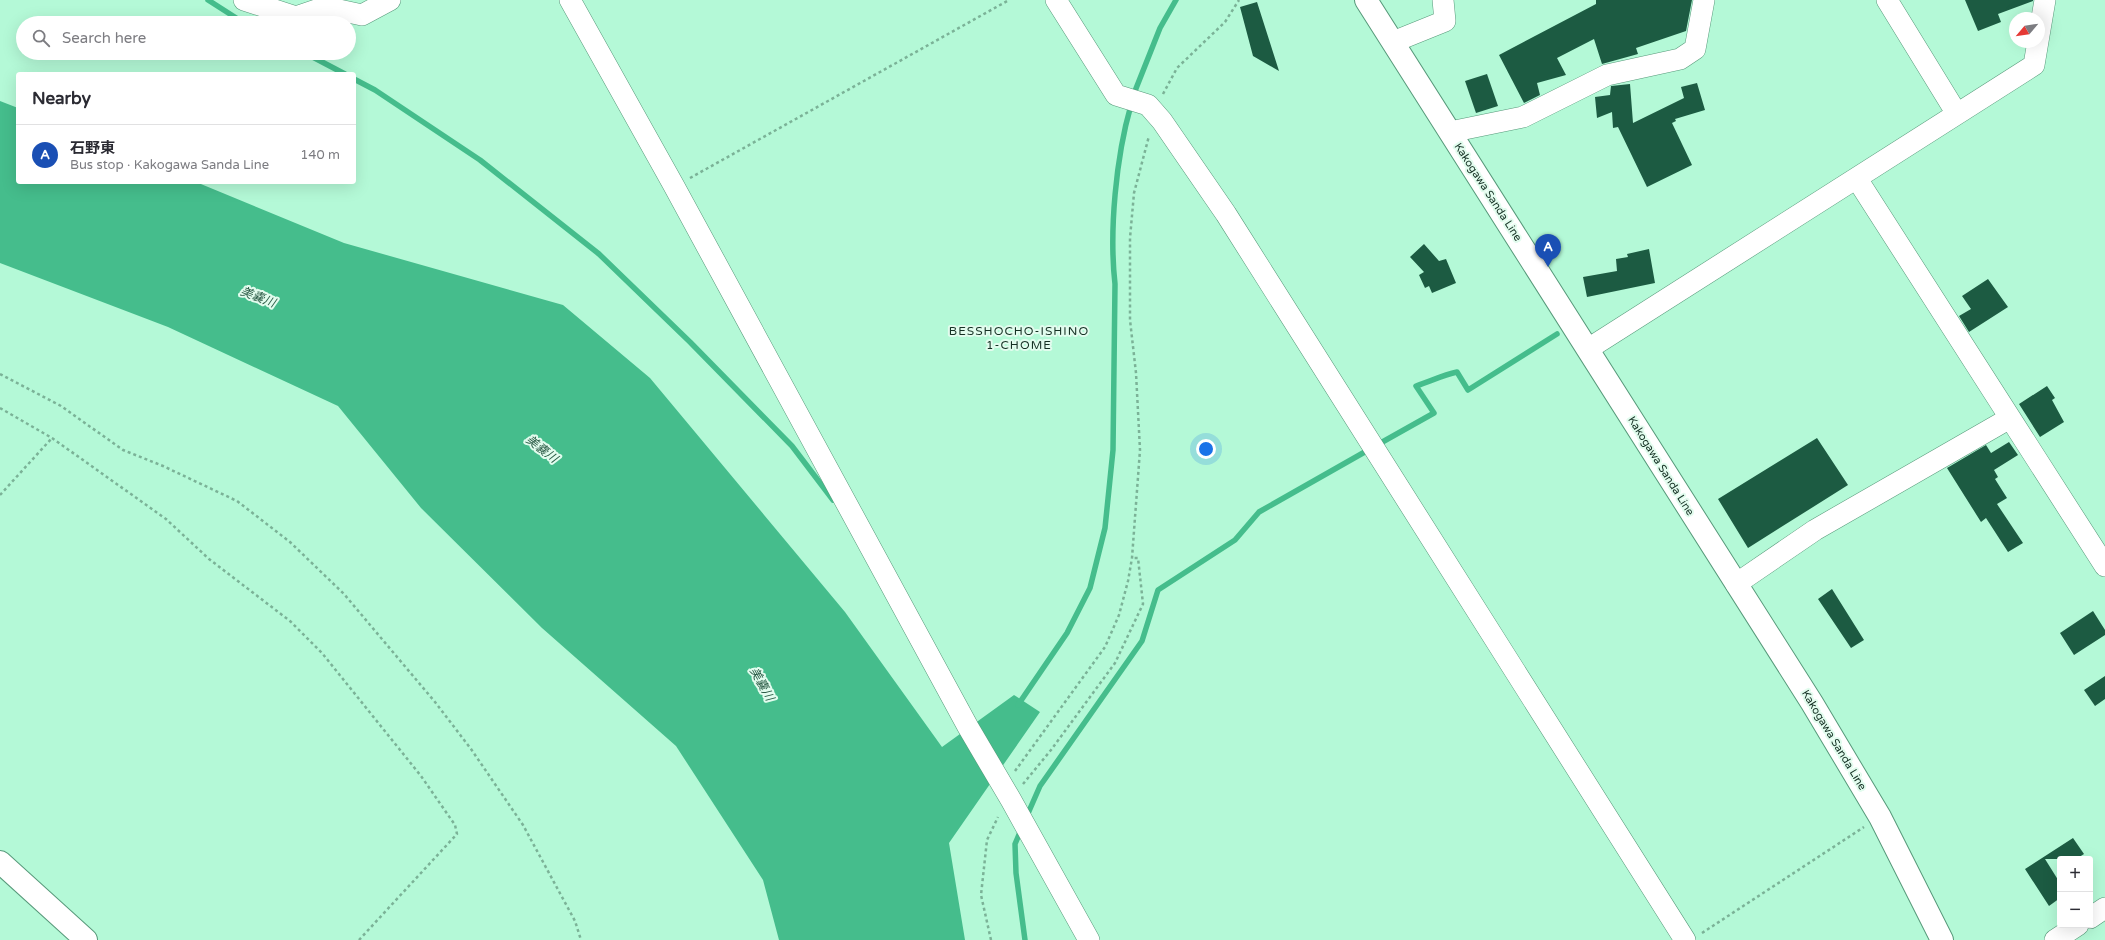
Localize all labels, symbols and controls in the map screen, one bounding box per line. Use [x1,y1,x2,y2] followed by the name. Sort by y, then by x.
[2009,12,2045,48] north arrow
[16,16,356,60] search box
[30,27,52,49] icon: search
[62,29,146,47] text: Search here
[32,88,91,109] text: Nearby
[70,139,115,157] text: 石野東
[1451,140,1525,244] street label: Kakogawa Sanda Line
[40,147,50,163] text: A
[300,147,340,163] text: 140 m
[70,157,269,173] text: Bus stop · Kakogawa Sanda Line
[1535,234,1561,267] pin: A
[239,284,279,311] water label: 美嚢川
[949,324,1089,352] district label: BESSHOCHO-ISHINO 1-CHOME
[1625,414,1697,518] street label: Kakogawa Sanda Line
[524,432,562,467] water label: 美嚢川
[1196,439,1216,459] your location
[747,665,778,705] water label: 美嚢川
[1799,688,1869,792] street label: Kakogawa Sanda Line
[2057,856,2093,928] map controls
[2057,856,2093,892] button: +
[2057,892,2093,928] button: −

